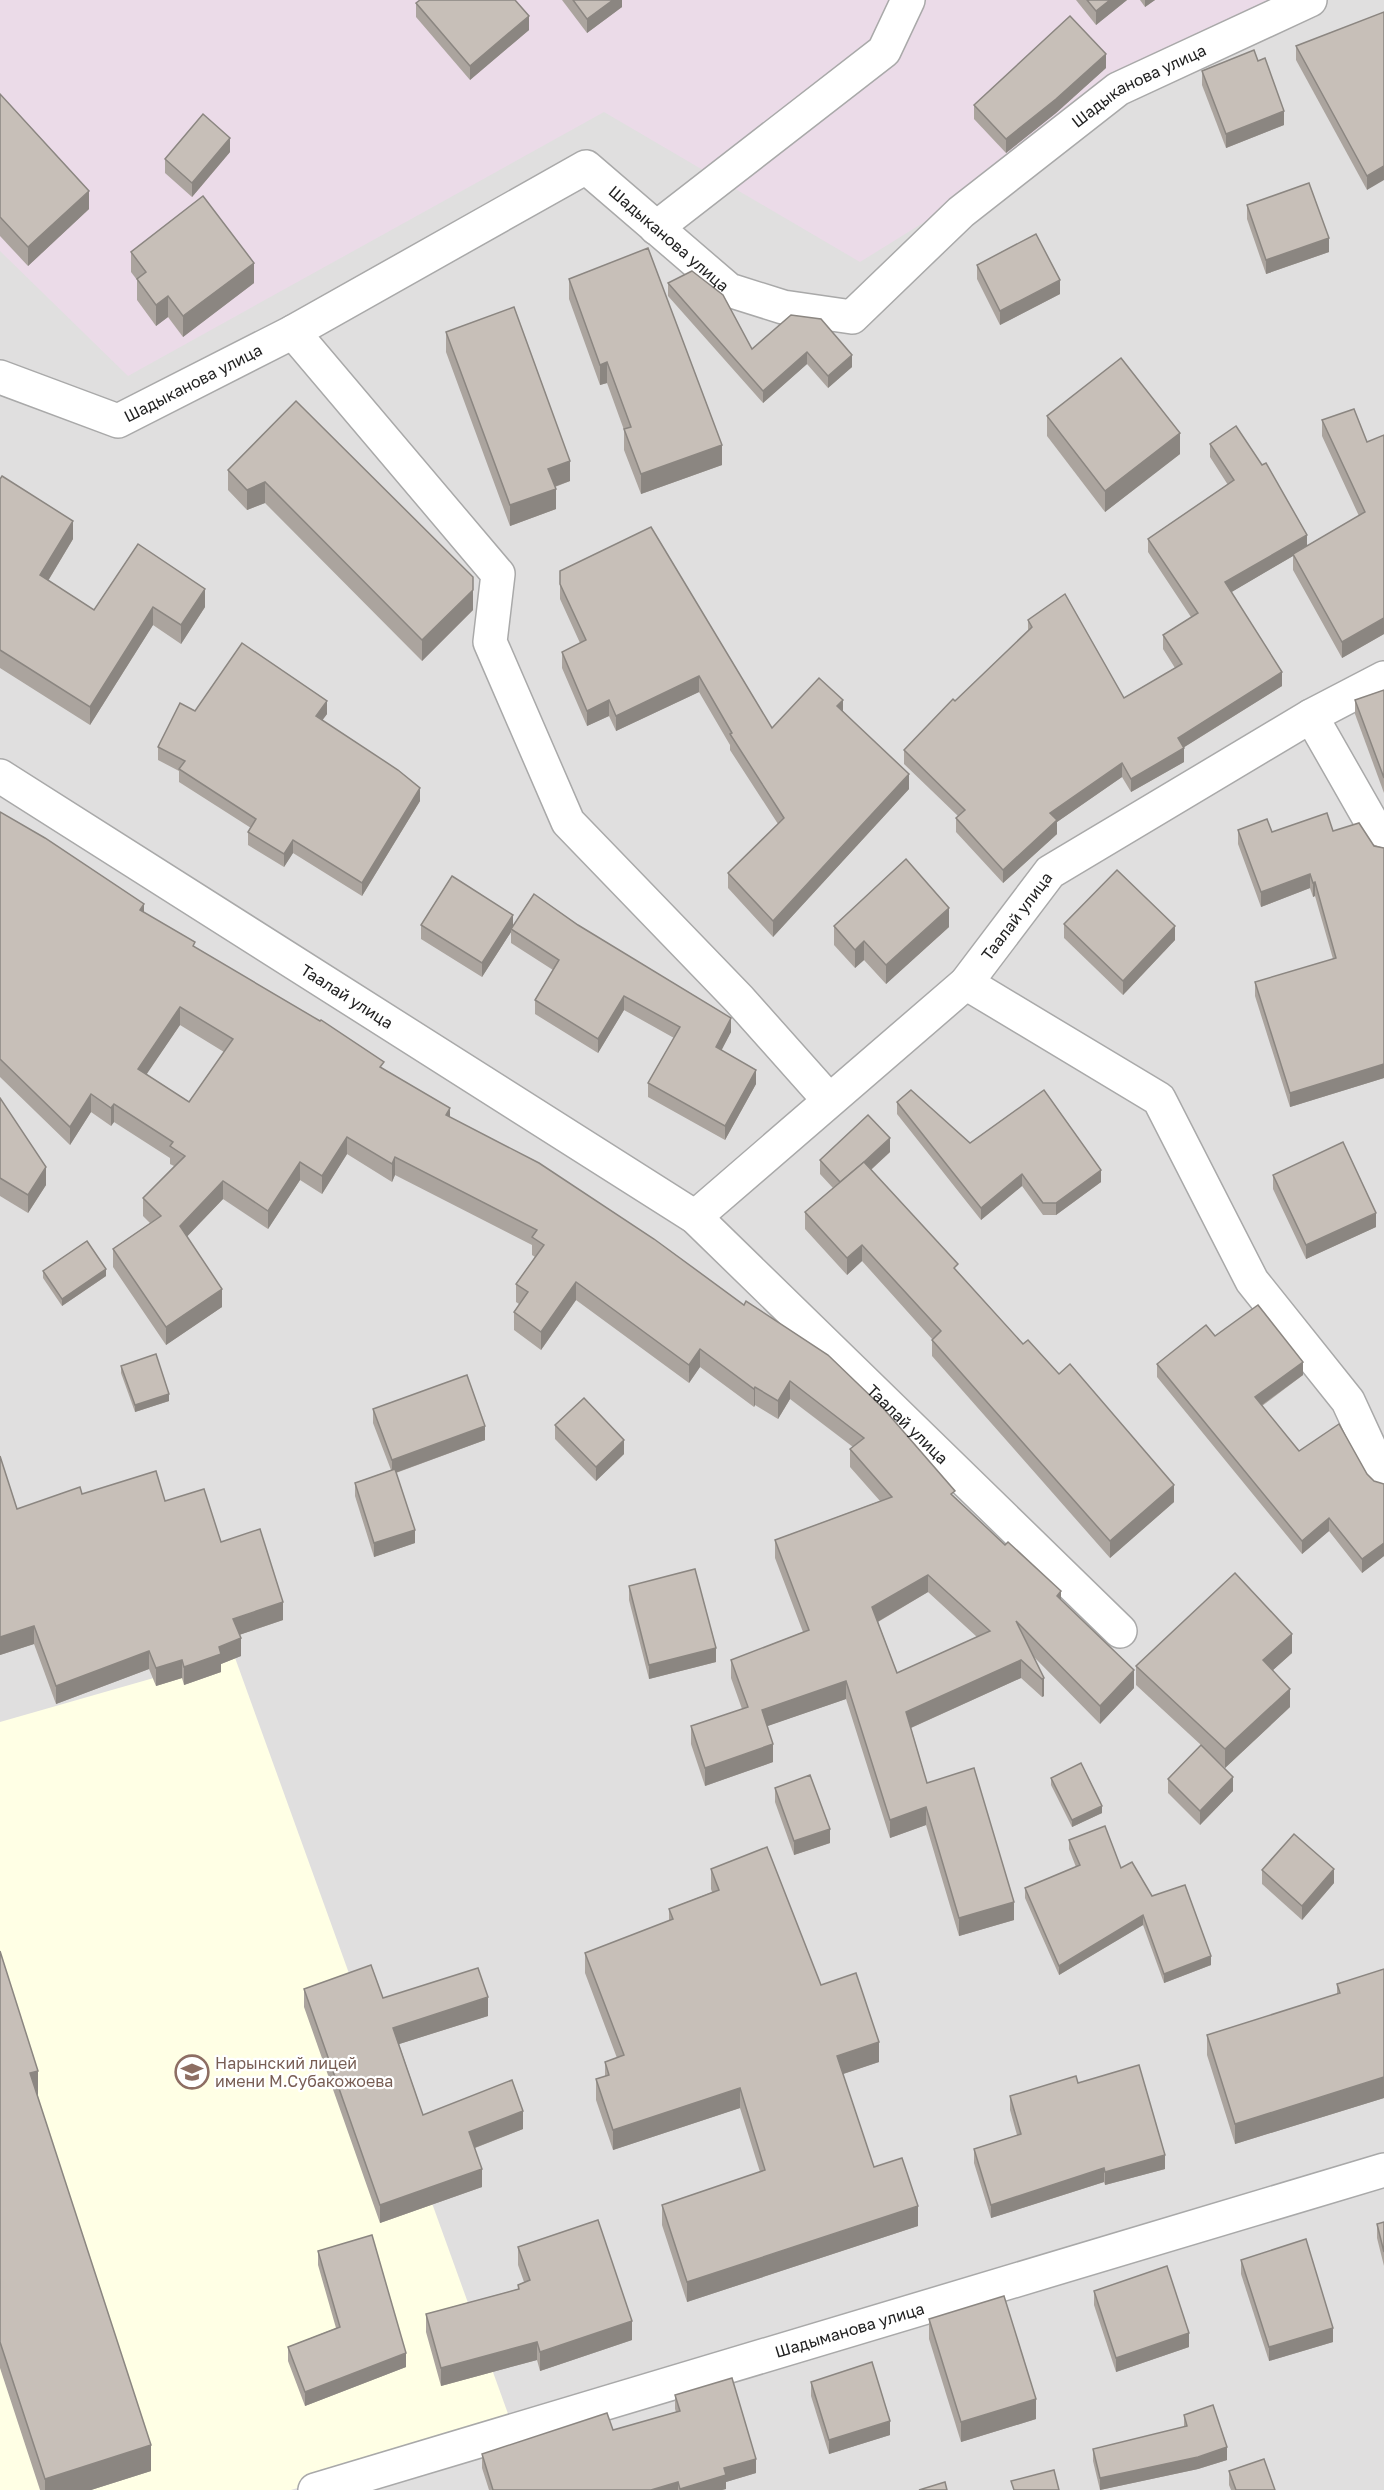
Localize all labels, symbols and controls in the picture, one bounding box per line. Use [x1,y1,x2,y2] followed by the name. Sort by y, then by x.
[1067,40,1209,132] street label: Шадыканова улица
[605,181,733,296] street label: Шадыканова улица
[120,339,265,426] street label: Шадыканова улица
[977,868,1057,964] street label: Таалай улица
[297,959,397,1033] street label: Таалай улица
[863,1380,953,1468] street label: Таалай улица
[215,2053,393,2091] place label: Нарынский лицей имени М.Субакожоева
[174,2054,210,2090] school or university icon: Нарынский лицей имени М.Субакожоева
[772,2298,927,2362] street label: Шадыманова улица

